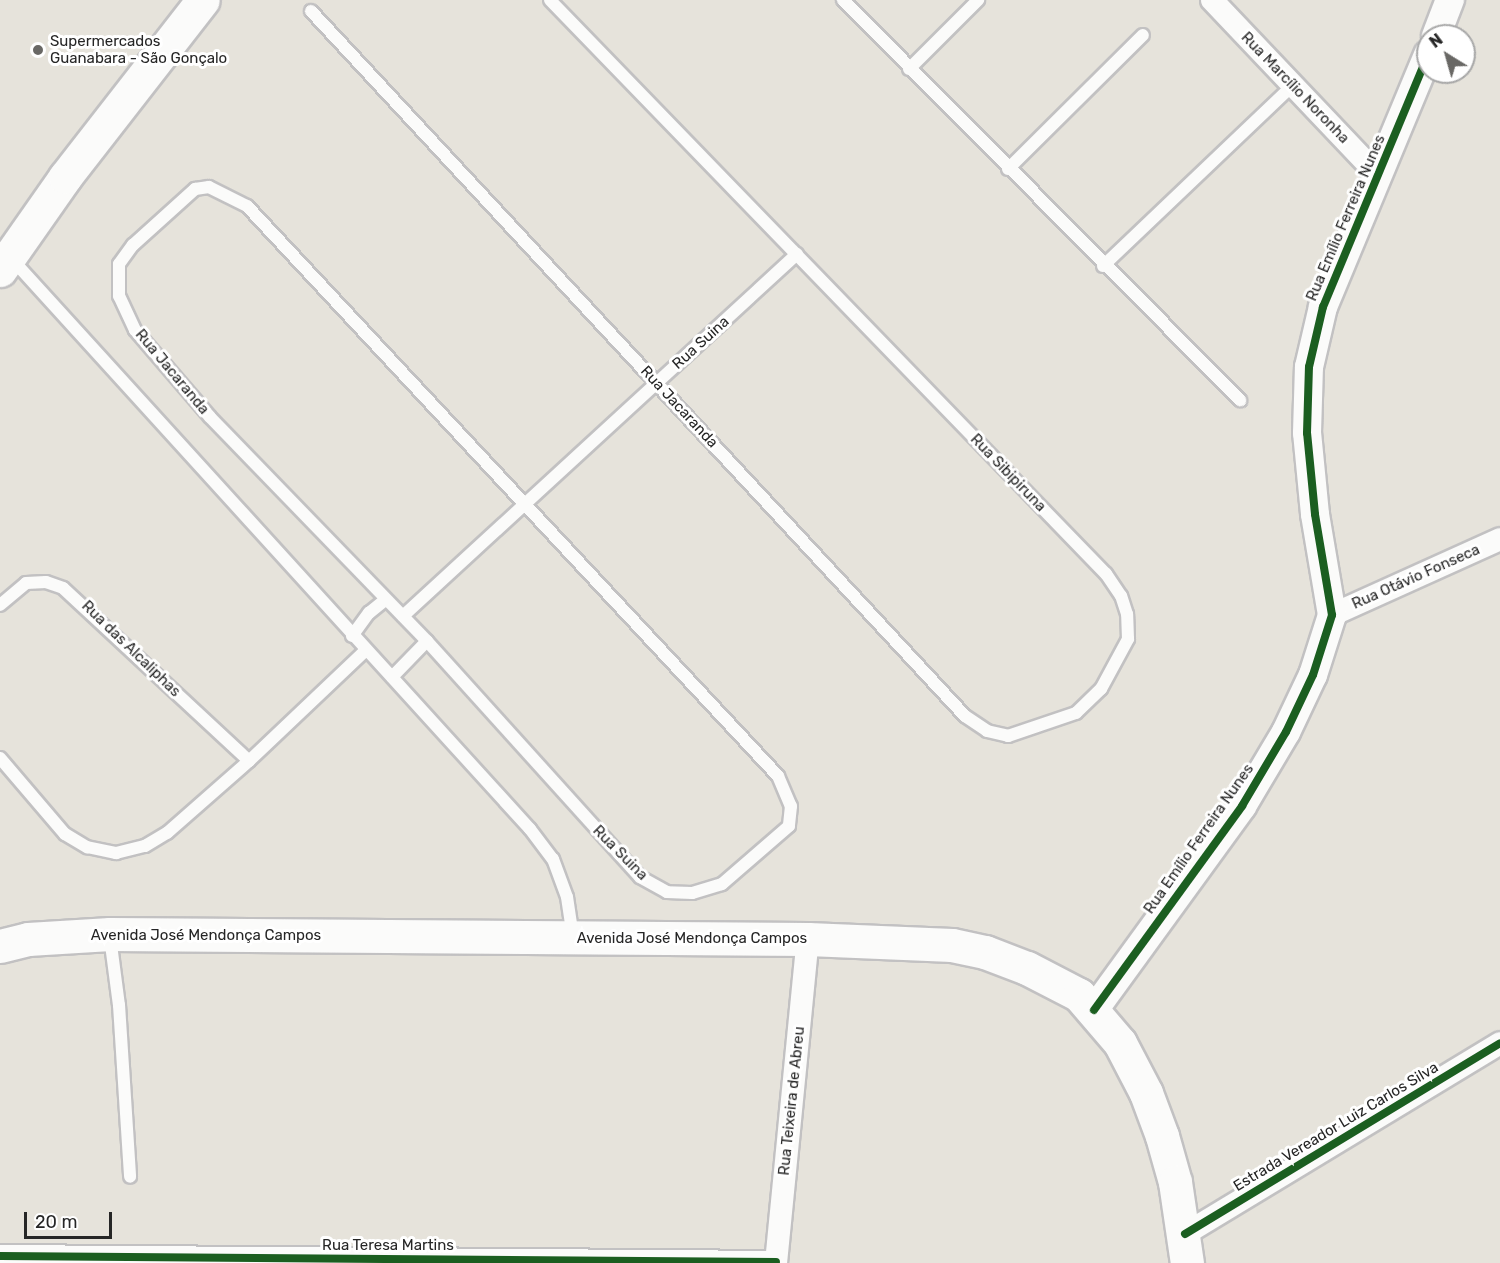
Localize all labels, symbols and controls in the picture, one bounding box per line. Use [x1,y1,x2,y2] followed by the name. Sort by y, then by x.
[1416,24,1476,84] north arrow
[1237,29,1353,147] street label: Rua Marcílio Noronha
[1426,30,1446,52] text: N
[50,32,227,67] place label: Supermercados Guanabara - São Gonçalo
[31,43,45,57] marker: Supermercados Guanabara - São Gonçalo
[1303,132,1389,304] street label: Rua Emílio Ferreira Nunes
[669,313,733,373] street label: Rua Suina
[131,326,213,418] street label: Rua Jacaranda
[637,362,721,452] street label: Rua Jacaranda
[966,430,1050,516] street label: Rua Sibipiruna
[1349,541,1483,613] street label: Rua Otávio Fonseca
[78,597,184,701] street label: Rua das Alcaliphas
[1140,761,1258,917] street label: Rua Emílio Ferreira Nunes
[589,822,651,884] street label: Rua Suina
[91,927,321,945] street label: Avenida José Mendonça Campos
[577,930,807,948] street label: Avenida José Mendonça Campos
[775,1025,809,1177] street label: Rua Teixeira de Abreu
[1230,1058,1442,1196] street label: Estrada Vereador Luiz Carlos Silva
[27,1200,116,1238] scale bar
[35,1211,77,1233] text: 20 m
[322,1237,454,1255] street label: Rua Teresa Martins

